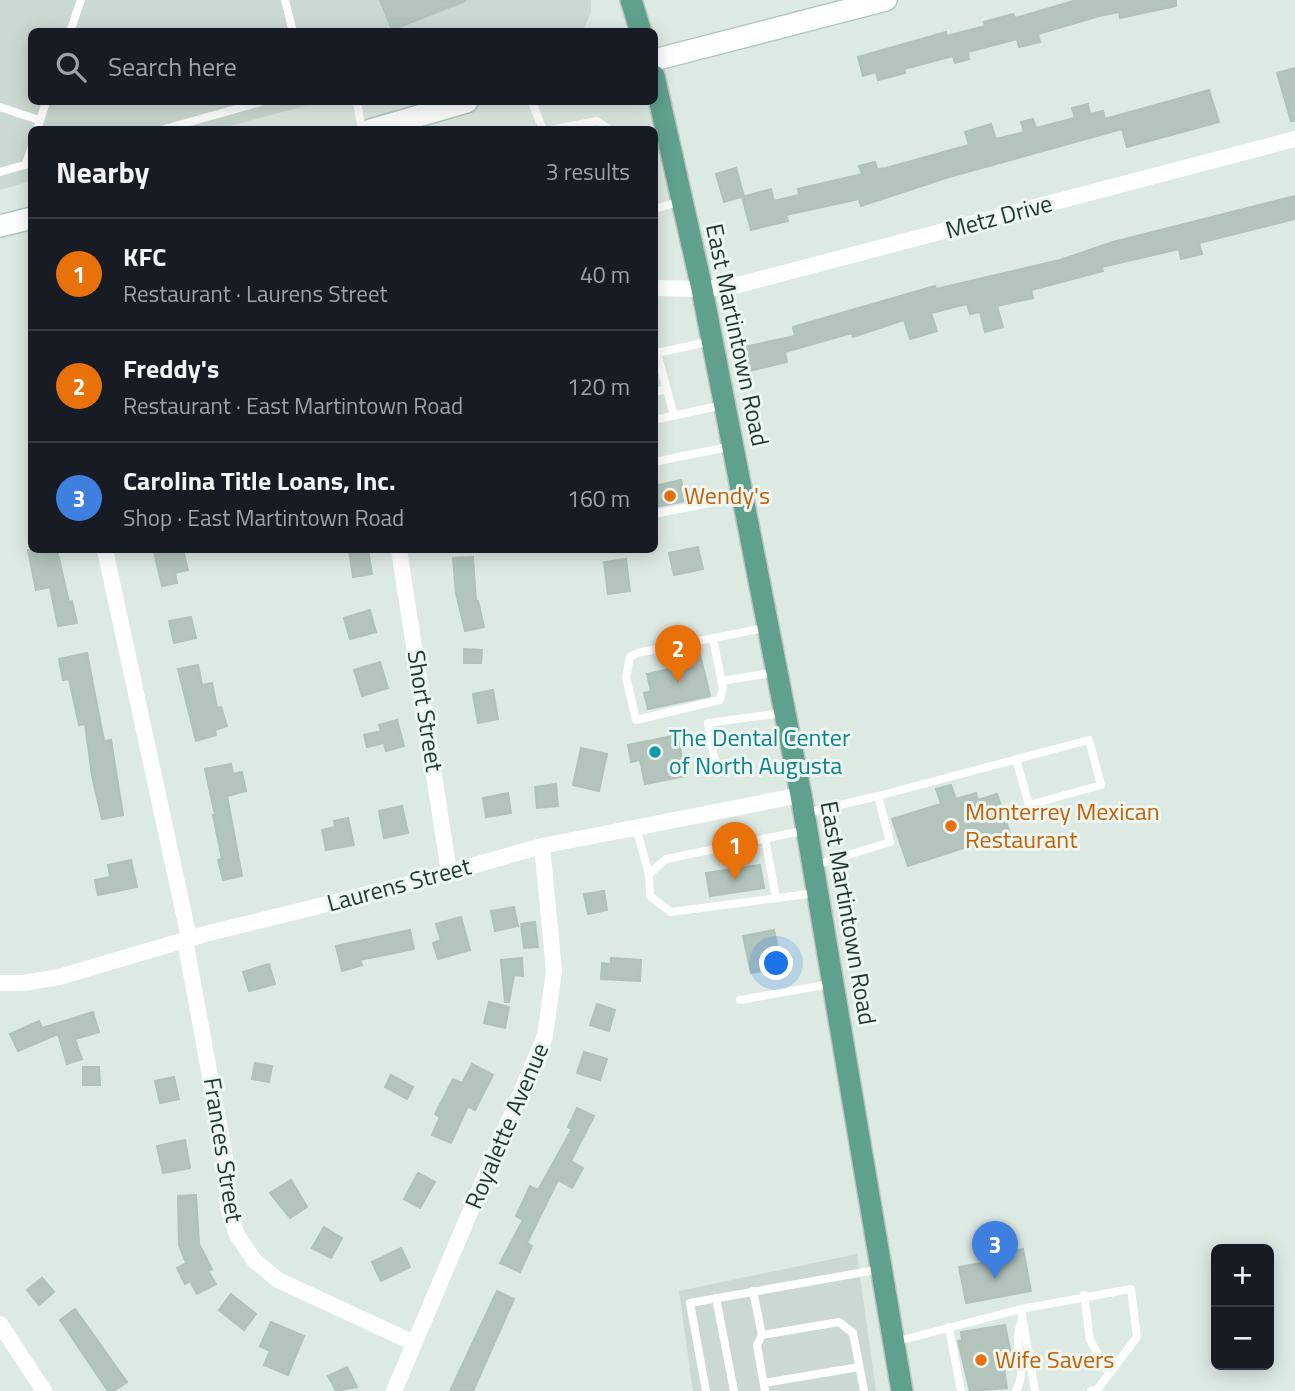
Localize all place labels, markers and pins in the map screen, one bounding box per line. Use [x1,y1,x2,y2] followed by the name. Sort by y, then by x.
[684,477,770,513] place label: Wendy's
[662,488,678,504] marker: Wendy's
[655,625,701,683] pin: 2
[669,719,850,783] place label: The Dental Center of North Augusta
[647,744,663,760] marker: The Dental Center of North Augusta
[965,793,1160,857] place label: Monterrey Mexican Restaurant
[943,818,959,834] marker: Monterrey Mexican Restaurant
[712,822,758,880] pin: 1
[972,1221,1018,1279] pin: 3
[995,1341,1114,1377] place label: Wife Savers
[973,1352,989,1368] marker: Wife Savers

